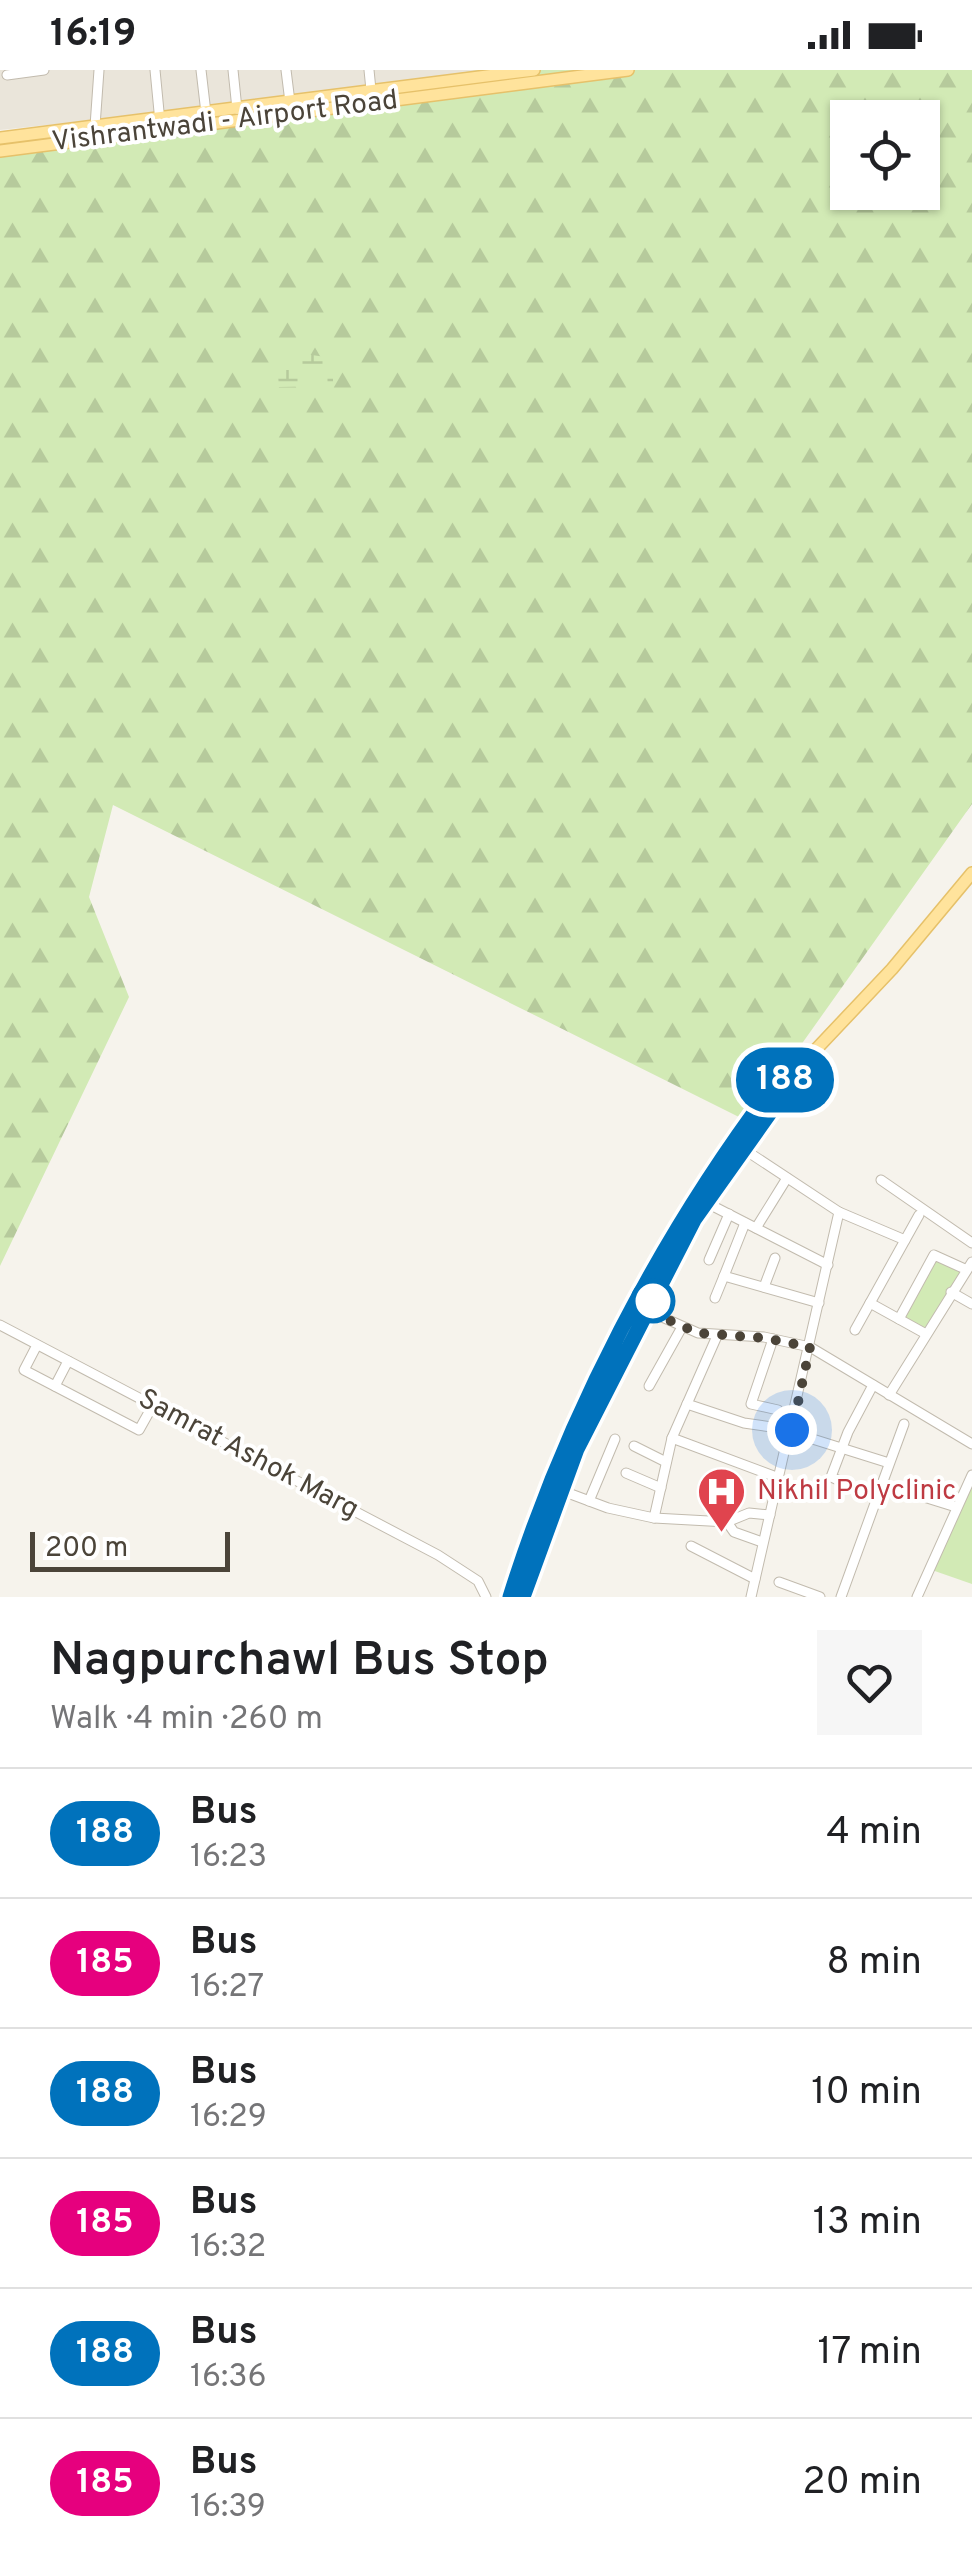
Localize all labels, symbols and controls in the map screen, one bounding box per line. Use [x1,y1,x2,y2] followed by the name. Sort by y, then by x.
[50,11,136,60] text: 16:19
[50,83,400,161] street label: Vishrantwadi - Airport Road
[830,100,940,210] map controls
[830,100,940,210] button: locate
[728,1048,842,1112] line badge: 188
[756,1058,814,1102] text: 188
[632,1280,674,1322] unlabelled marker
[132,1382,364,1528] street label: Samrat Ashok Marg
[767,1405,817,1455] your location
[696,1466,748,1534] hospital icon: Nikhil Polyclinic
[757,1474,956,1510] place label: Nikhil Polyclinic
[30,1527,230,1572] scale bar
[45,1531,128,1567] text: 200 m
[817,1630,922,1735] button: heart
[50,1632,549,1692] text: Nagpurchawl Bus Stop
[50,1700,323,1740] text: Walk · 4 min · 260 m
[190,1789,257,1838] text: Bus
[826,1809,922,1858] text: 4 min
[76,1811,134,1855] text: 188
[190,1838,267,1878] text: 16:23
[190,1919,257,1968] text: Bus
[827,1939,922,1988] text: 8 min
[76,1941,134,1985] text: 185
[190,1968,264,2008] text: 16:27
[190,2049,257,2098] text: Bus
[811,2069,922,2118] text: 10 min
[76,2071,134,2115] text: 188
[190,2098,267,2138] text: 16:29
[190,2179,257,2228] text: Bus
[813,2199,922,2248] text: 13 min
[76,2201,134,2245] text: 185
[190,2228,266,2268] text: 16:32
[190,2309,257,2358] text: Bus
[817,2329,922,2378] text: 17 min
[76,2331,134,2375] text: 188
[190,2358,267,2398] text: 16:36
[190,2439,257,2488] text: Bus
[802,2459,922,2508] text: 20 min
[76,2461,134,2505] text: 185
[190,2488,266,2528] text: 16:39

